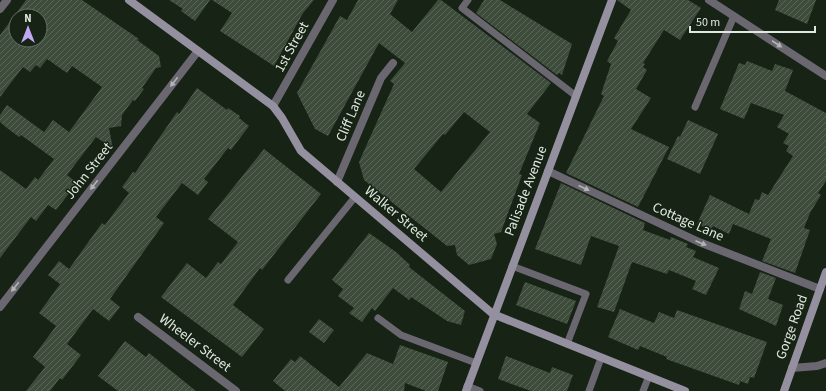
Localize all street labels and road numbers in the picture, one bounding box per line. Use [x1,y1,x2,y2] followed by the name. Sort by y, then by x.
[270,18,314,76] street label: 1st Street
[331,87,371,145] street label: Cliff Lane
[60,138,118,204] street label: John Street
[500,143,552,239] street label: Palisade Avenue
[360,181,432,247] street label: Walker Street
[649,197,727,247] street label: Cottage Lane
[771,292,813,362] street label: Gorge Road
[155,309,235,377] street label: Wheeler Street

